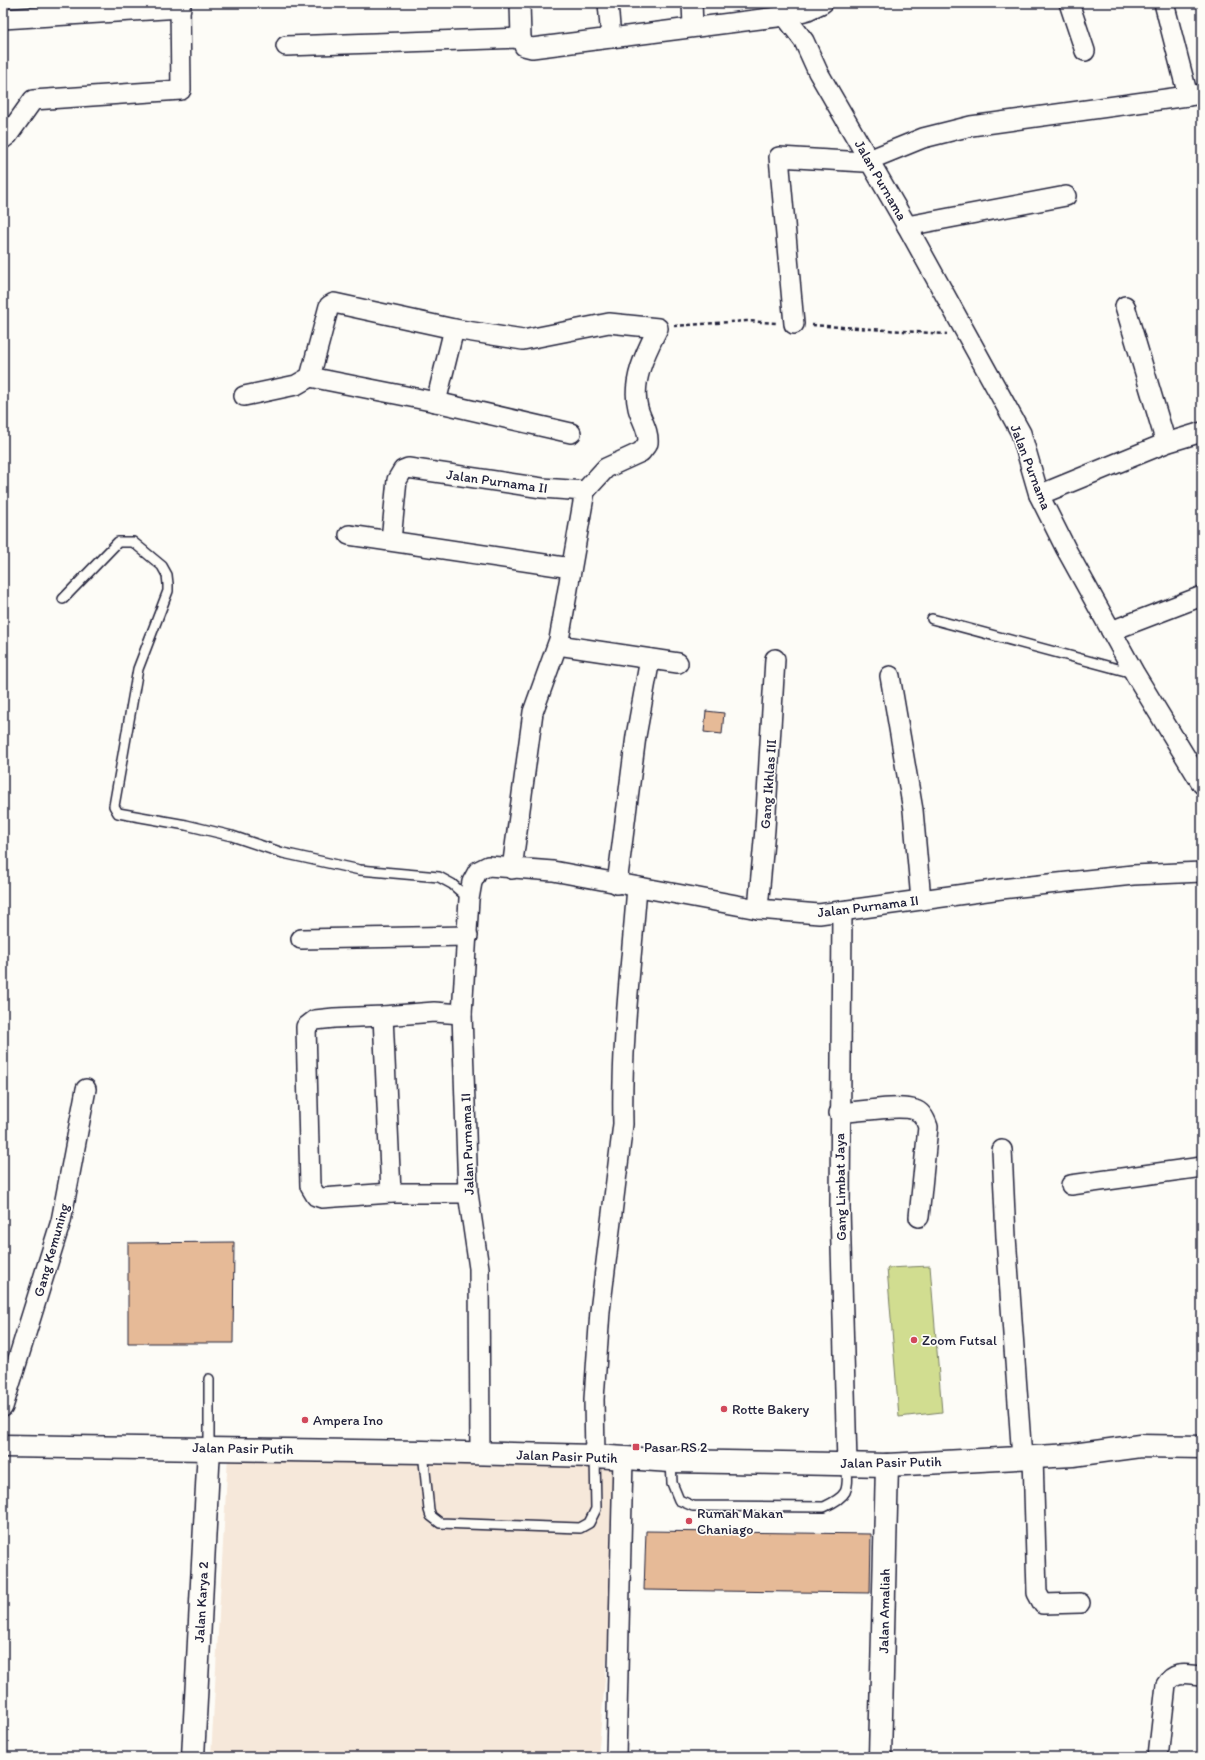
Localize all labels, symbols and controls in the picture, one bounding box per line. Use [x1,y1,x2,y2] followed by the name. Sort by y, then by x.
[851,137,910,224] street label: Jalan Purnama
[1006,422,1055,512] street label: Jalan Purnama
[445,466,549,497] street label: Jalan Purnama II
[757,739,780,829] street label: Gang Ikhlas III
[816,892,920,921] street label: Jalan Purnama II
[457,1093,478,1195] street label: Jalan Purnama II
[831,1133,850,1241] street label: Gang Limbat Jaya
[30,1201,73,1299] street label: Gang Kemuning
[922,1332,997,1349] place label: Zoom Futsal
[909,1335,919,1345] marker: Zoom Futsal
[732,1401,809,1418] place label: Rotte Bakery
[719,1404,729,1414] marker: Rotte Bakery
[313,1412,383,1429] place label: Ampera Ino
[300,1415,310,1425] marker: Ampera Ino
[192,1439,294,1458] street label: Jalan Pasir Putih
[644,1439,708,1456] place label: Pasar RS 2
[631,1442,641,1452] marker: Pasar RS 2
[516,1446,618,1467] street label: Jalan Pasir Putih
[840,1453,942,1472] street label: Jalan Pasir Putih
[697,1505,783,1538] place label: Rumah Makan Chaniago
[684,1516,694,1526] marker: Rumah Makan Chaniago
[191,1560,212,1643] street label: Jalan Karya 2
[875,1568,894,1654] street label: Jalan Amaliah

